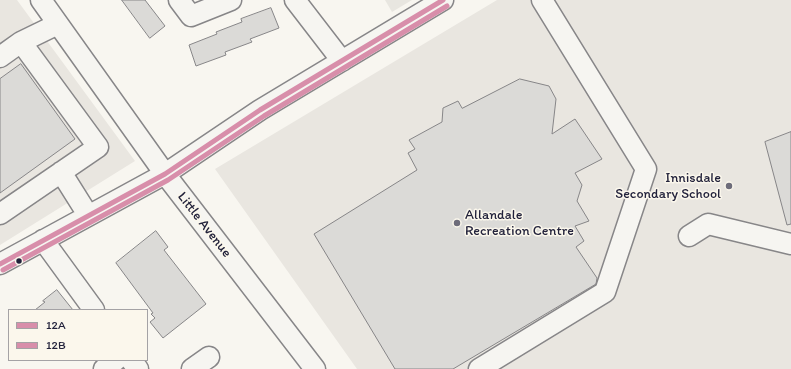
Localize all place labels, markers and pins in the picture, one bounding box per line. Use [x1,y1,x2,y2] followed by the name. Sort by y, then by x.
[615,170,721,202] place label: Innisdale Secondary School
[724,181,734,191] marker: Innisdale Secondary School
[465,207,574,240] place label: Allandale Recreation Centre
[452,218,462,228] marker: Allandale Recreation Centre
[14,256,24,266] unlabelled marker

